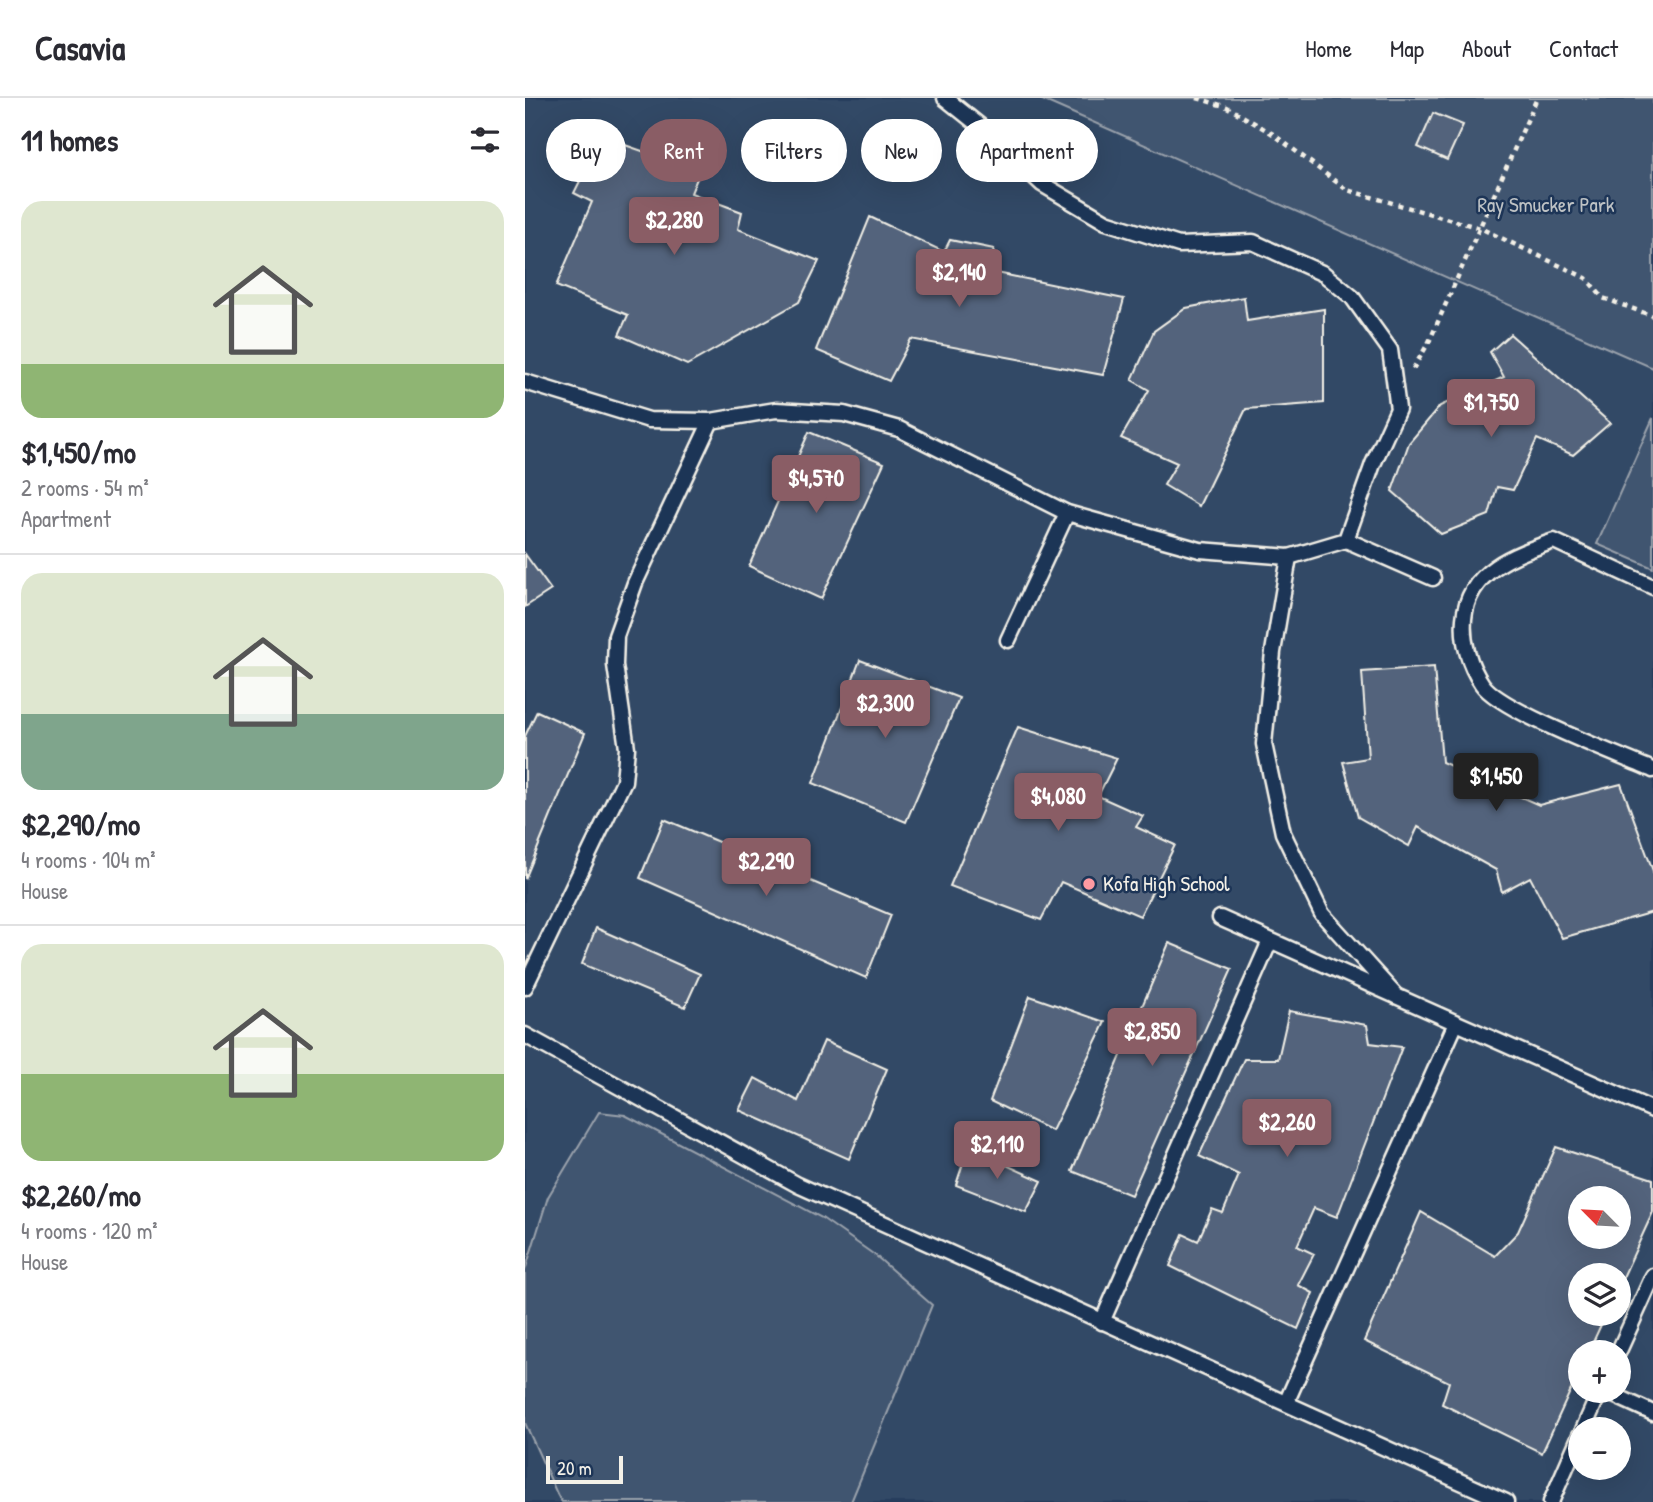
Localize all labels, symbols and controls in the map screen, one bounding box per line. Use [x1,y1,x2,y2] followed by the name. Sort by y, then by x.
[35,26,125,70] text: Casavia
[1305,32,1352,64] text: Home
[1390,32,1424,64] text: Map
[1462,32,1511,64] text: About
[1549,32,1618,64] text: Contact
[546,119,626,182] chip: Buy
[640,119,727,182] chip: Rent
[741,119,847,182] chip: Filters
[861,119,942,182] chip: New
[956,119,1098,182] chip: Apartment
[21,120,118,160] text: 11 homes
[466,121,504,159] icon: filters
[1477,190,1615,219] park label: Ray Smucker Park
[617,198,731,257] pin: $2,280
[645,204,703,235] text: $2,280
[200,247,326,373] icon: home
[902,250,1016,309] pin: $2,140
[932,256,986,287] text: $2,140
[1434,380,1548,439] pin: $1,750
[1463,386,1519,417] text: $1,750
[21,432,136,472] text: $1,450/mo
[759,456,873,515] pin: $4,570
[788,462,844,493] text: $4,570
[21,472,149,503] text: 2 rooms · 54 m²
[21,503,111,534] text: Apartment
[200,619,326,745] icon: home
[828,680,942,740] pin: $2,300
[856,687,914,718] text: $2,300
[1439,754,1553,813] pin: $1,450
[1469,760,1523,791] text: $1,450
[1001,774,1115,833] pin: $4,080
[1030,780,1086,811] text: $4,080
[21,804,140,844] text: $2,290/mo
[709,838,823,898] pin: $2,290
[21,844,155,875] text: 4 rooms · 104 m²
[738,845,794,876] text: $2,290
[1103,869,1230,898] place label: Kofa High School
[21,875,68,906] text: House
[1081,876,1097,892] marker: Kofa High School
[200,990,326,1116] icon: home
[1095,1009,1209,1068] pin: $2,850
[1123,1015,1181,1046] text: $2,850
[1230,1100,1344,1159] pin: $2,260
[1258,1106,1316,1137] text: $2,260
[940,1122,1054,1181] pin: $2,110
[970,1128,1024,1159] text: $2,110
[21,1175,141,1215] text: $2,260/mo
[1568,1186,1631,1250] north arrow
[1568,1186,1631,1480] map controls
[21,1215,158,1246] text: 4 rooms · 120 m²
[21,1246,68,1277] text: House
[1568,1263,1631,1326] button: layers
[1568,1340,1631,1403] button: +
[1568,1417,1631,1480] button: −
[546,1453,623,1485] scale bar
[557,1455,592,1481] text: 20 m

